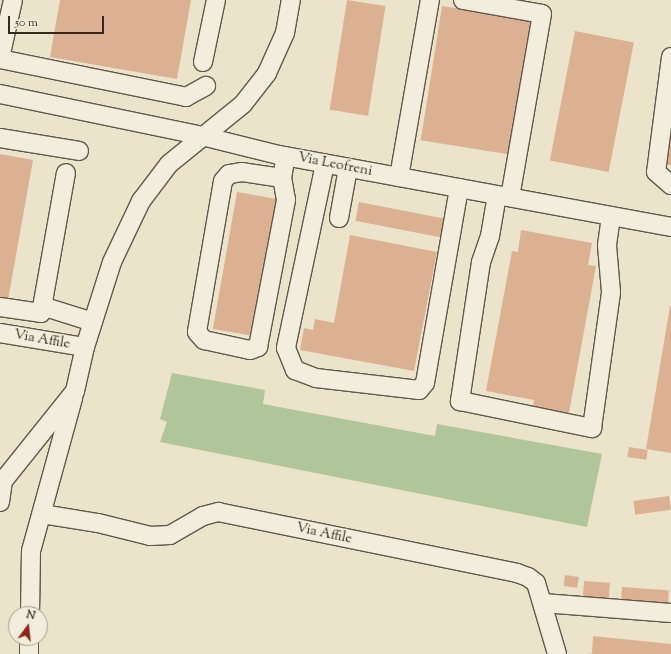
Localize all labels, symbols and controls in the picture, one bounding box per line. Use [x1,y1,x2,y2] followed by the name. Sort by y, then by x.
[10,8,106,34] scale bar
[15,14,38,32] text: 50 m
[296,150,374,180] street label: Via Leofreni
[13,327,71,353] street label: Via Affile
[294,520,354,548] street label: Via Affile
[8,606,48,646] north arrow
[25,607,37,624] text: N

